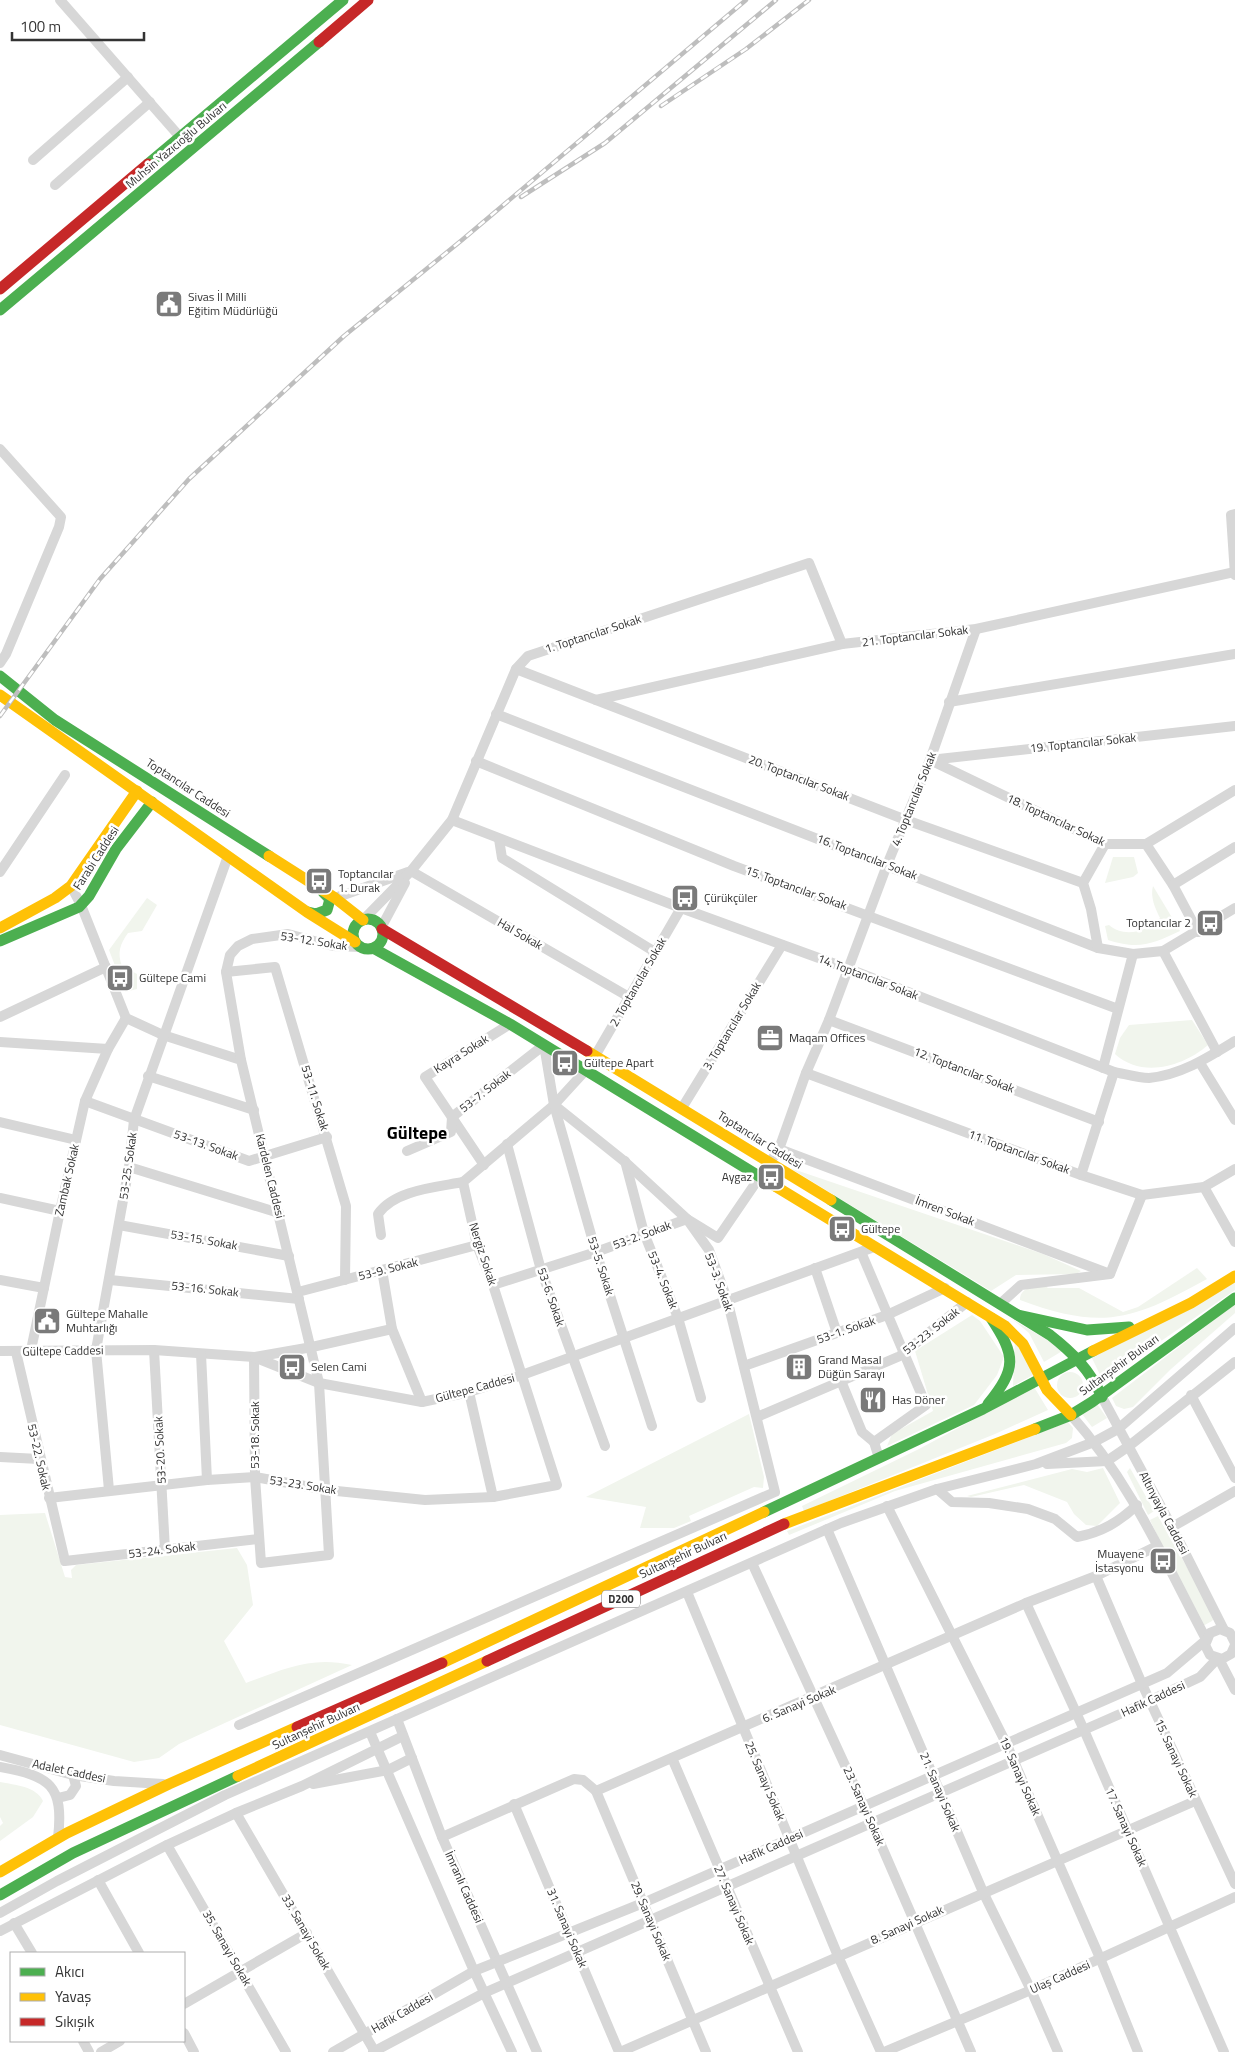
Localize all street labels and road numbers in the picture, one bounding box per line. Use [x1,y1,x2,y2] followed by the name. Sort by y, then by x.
[121,96,230,193] street label: Muhsin Yazıcıoğlu Bulvarı
[542,609,644,658] street label: 1. Toptancılar Sokak
[861,620,969,651] street label: 21. Toptancılar Sokak
[1029,727,1137,758] street label: 19. Toptancılar Sokak
[886,749,941,849] street label: 4. Toptancılar Sokak
[746,750,853,806] street label: 20. Toptancılar Sokak
[142,753,234,822] street label: Toptancılar Caddesi
[1004,788,1109,851] street label: 18. Toptancılar Sokak
[68,822,123,894] street label: Farabi Caddesi
[814,829,921,885] street label: 16. Toptancılar Sokak
[743,860,850,915] street label: 15. Toptancılar Sokak
[494,913,547,954] street label: Hal Sokak
[279,926,349,955] street label: 53-12. Sokak
[604,933,671,1030] street label: 2. Toptancılar Sokak
[815,949,922,1005] street label: 14. Toptancılar Sokak
[698,978,766,1074] street label: 3. Toptancılar Sokak
[430,1029,492,1078] street label: Kayra Sokak
[911,1042,1018,1098] street label: 12. Toptancılar Sokak
[296,1063,335,1133] street label: 53-11. Sokak
[455,1064,515,1117] street label: 53-7. Sokak
[714,1106,807,1173] street label: Toptancılar Caddesi
[171,1124,241,1165] street label: 53-13. Sokak
[966,1124,1073,1179] street label: 11. Toptancılar Sokak
[113,1131,142,1201] street label: 53-25. Sokak
[251,1132,290,1220] street label: Kardelen Caddesi
[49,1142,84,1218] street label: Zambak Sokak
[913,1190,978,1231] street label: İmren Sokak
[610,1215,674,1254] street label: 53-2. Sokak
[464,1220,503,1288] street label: Nergiz Sokak
[169,1224,239,1255] street label: 53-15. Sokak
[583,1234,620,1298] street label: 53-5. Sokak
[643,1248,684,1312] street label: 53-4. Sokak
[700,1250,739,1314] street label: 53-3. Sokak
[356,1252,420,1285] street label: 53-9. Sokak
[533,1265,570,1329] street label: 53-6. Sokak
[170,1276,240,1302] street label: 53-16. Sokak
[898,1302,963,1359] street label: 53-23. Sokak
[814,1311,878,1348] street label: 53-1. Sokak
[1075,1329,1163,1400] street label: Sultanşehir Bulvarı
[22,1340,104,1361] street label: Gültepe Caddesi
[433,1368,517,1407] street label: Gültepe Caddesi
[245,1401,264,1469] street label: 53-18. Sokak
[148,1415,171,1484] street label: 53-20. Sokak
[23,1422,56,1492] street label: 53-22. Sokak
[1135,1468,1194,1558] street label: Altınyayla Caddesi
[268,1470,338,1499] street label: 53-23. Sokak
[636,1526,730,1583] street label: Sultanşehir Bulvarı
[127,1536,197,1563] street label: 53-24. Sokak
[602,1590,640,1608] road number: D200
[1118,1675,1188,1722] street label: Hafik Caddesi
[759,1679,839,1728] street label: 6. Sanayi Sokak
[269,1697,363,1754] street label: Sultanşehir Bulvarı
[1150,1715,1203,1801] street label: 15. Sanayi Sokak
[994,1733,1047,1819] street label: 19. Sanayi Sokak
[740,1738,791,1824] street label: 25. Sanayi Sokak
[915,1749,966,1835] street label: 21. Sanayi Sokak
[31,1753,108,1788] street label: Adalet Caddesi
[838,1763,891,1849] street label: 23. Sanayi Sokak
[1100,1784,1153,1870] street label: 17. Sanayi Sokak
[736,1824,806,1869] street label: Hafik Caddesi
[440,1848,489,1926] street label: İmranlı Caddesi
[709,1862,760,1948] street label: 27. Sanayi Sokak
[626,1878,677,1964] street label: 29. Sanayi Sokak
[542,1885,593,1971] street label: 31. Sanayi Sokak
[277,1890,336,1974] street label: 33. Sanayi Sokak
[867,1900,947,1949] street label: 8. Sanayi Sokak
[198,1906,257,1990] street label: 35. Sanayi Sokak
[1027,1955,1093,1998] street label: Ulaş Caddesi
[367,1987,436,2038] street label: Hafik Caddesi

